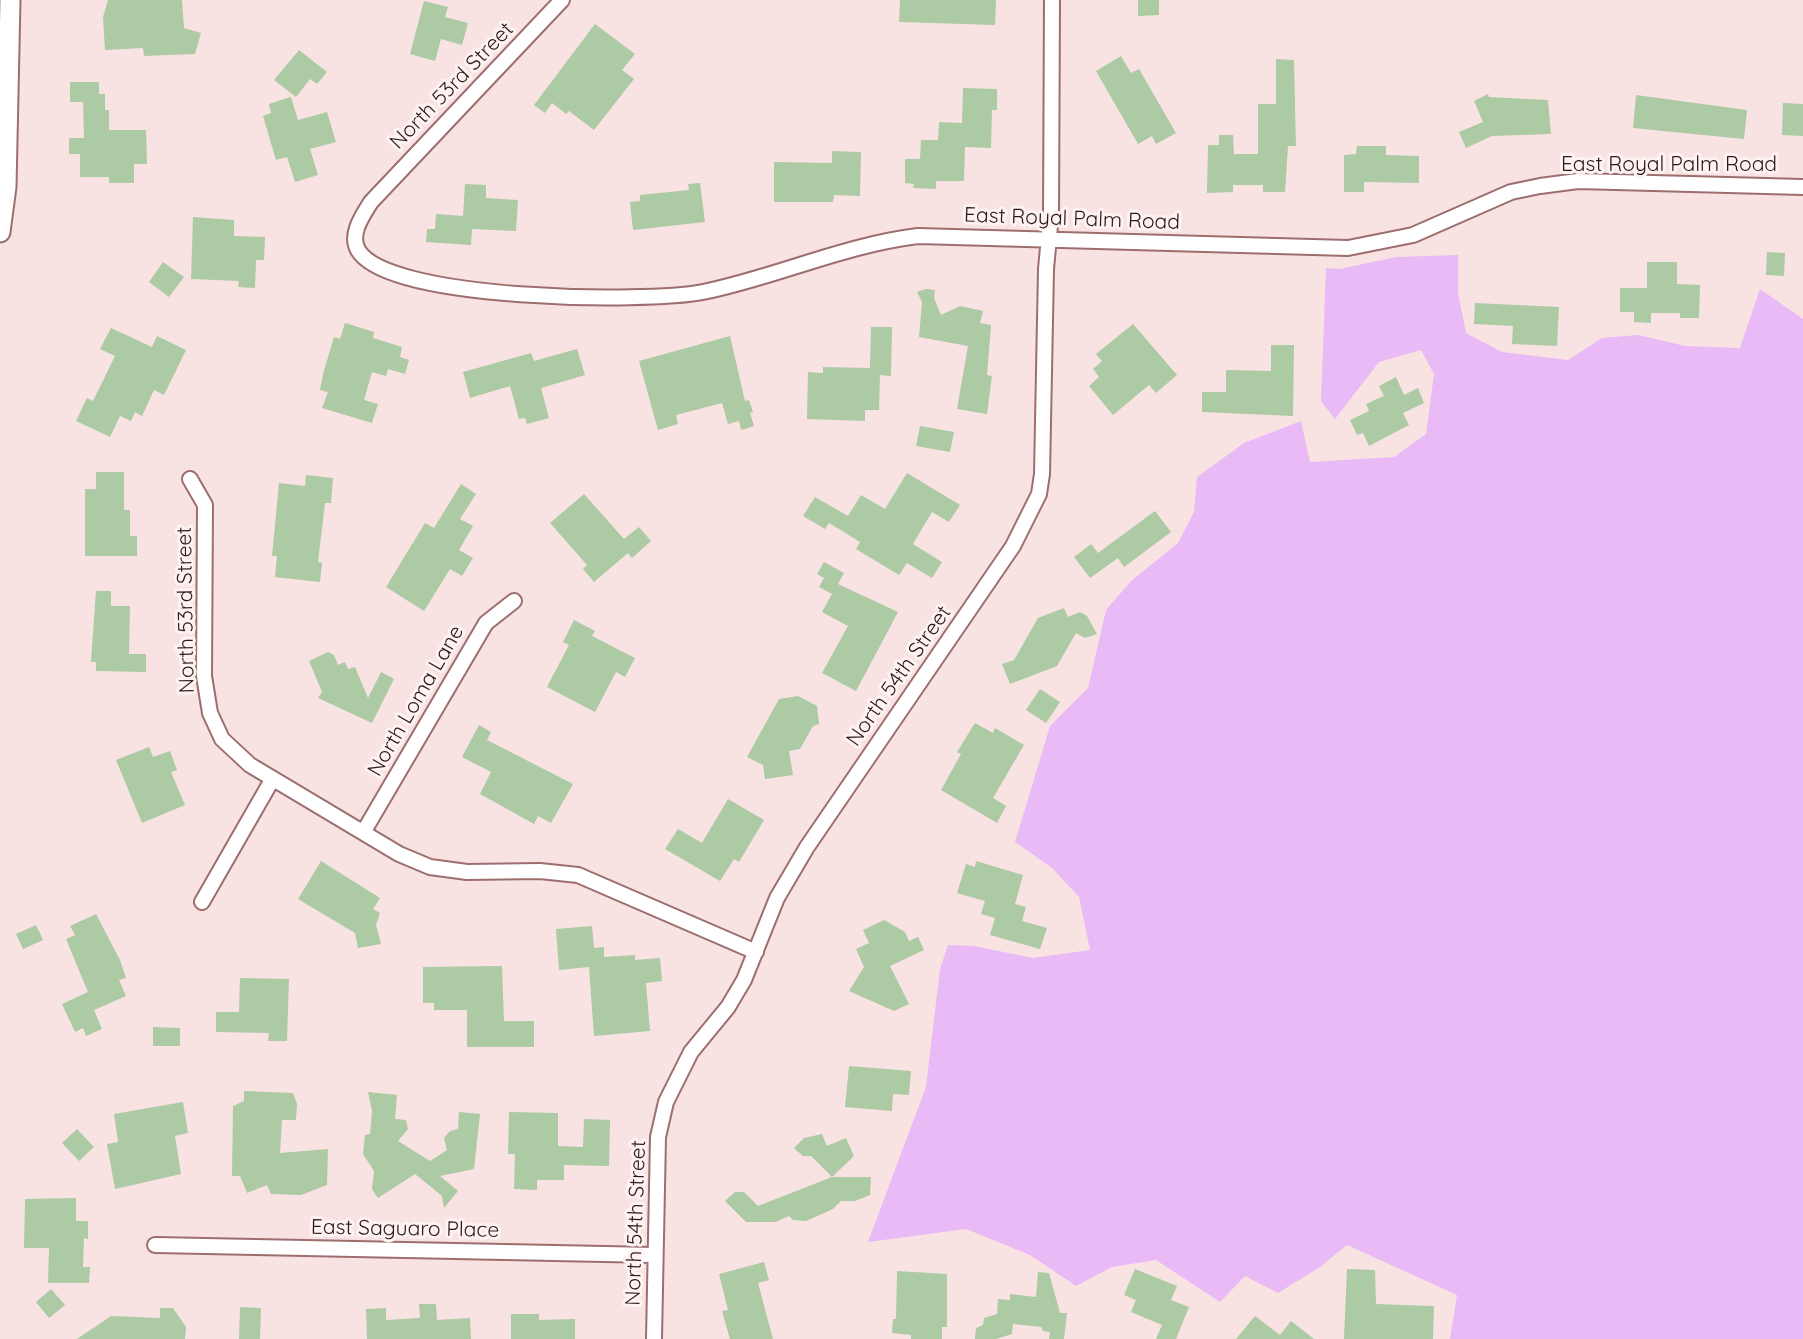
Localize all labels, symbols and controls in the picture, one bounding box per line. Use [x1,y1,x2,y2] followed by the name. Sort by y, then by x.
[385,17,519,155] street label: North 53rd Street
[1561,152,1777,178] street label: East Royal Palm Road
[964,203,1180,235] street label: East Royal Palm Road
[172,526,200,694] street label: North 53rd Street
[841,601,957,751] street label: North 54th Street
[363,621,469,781] street label: North Loma Lane
[621,1140,651,1306] street label: North 54th Street
[311,1215,499,1243] street label: East Saguaro Place

